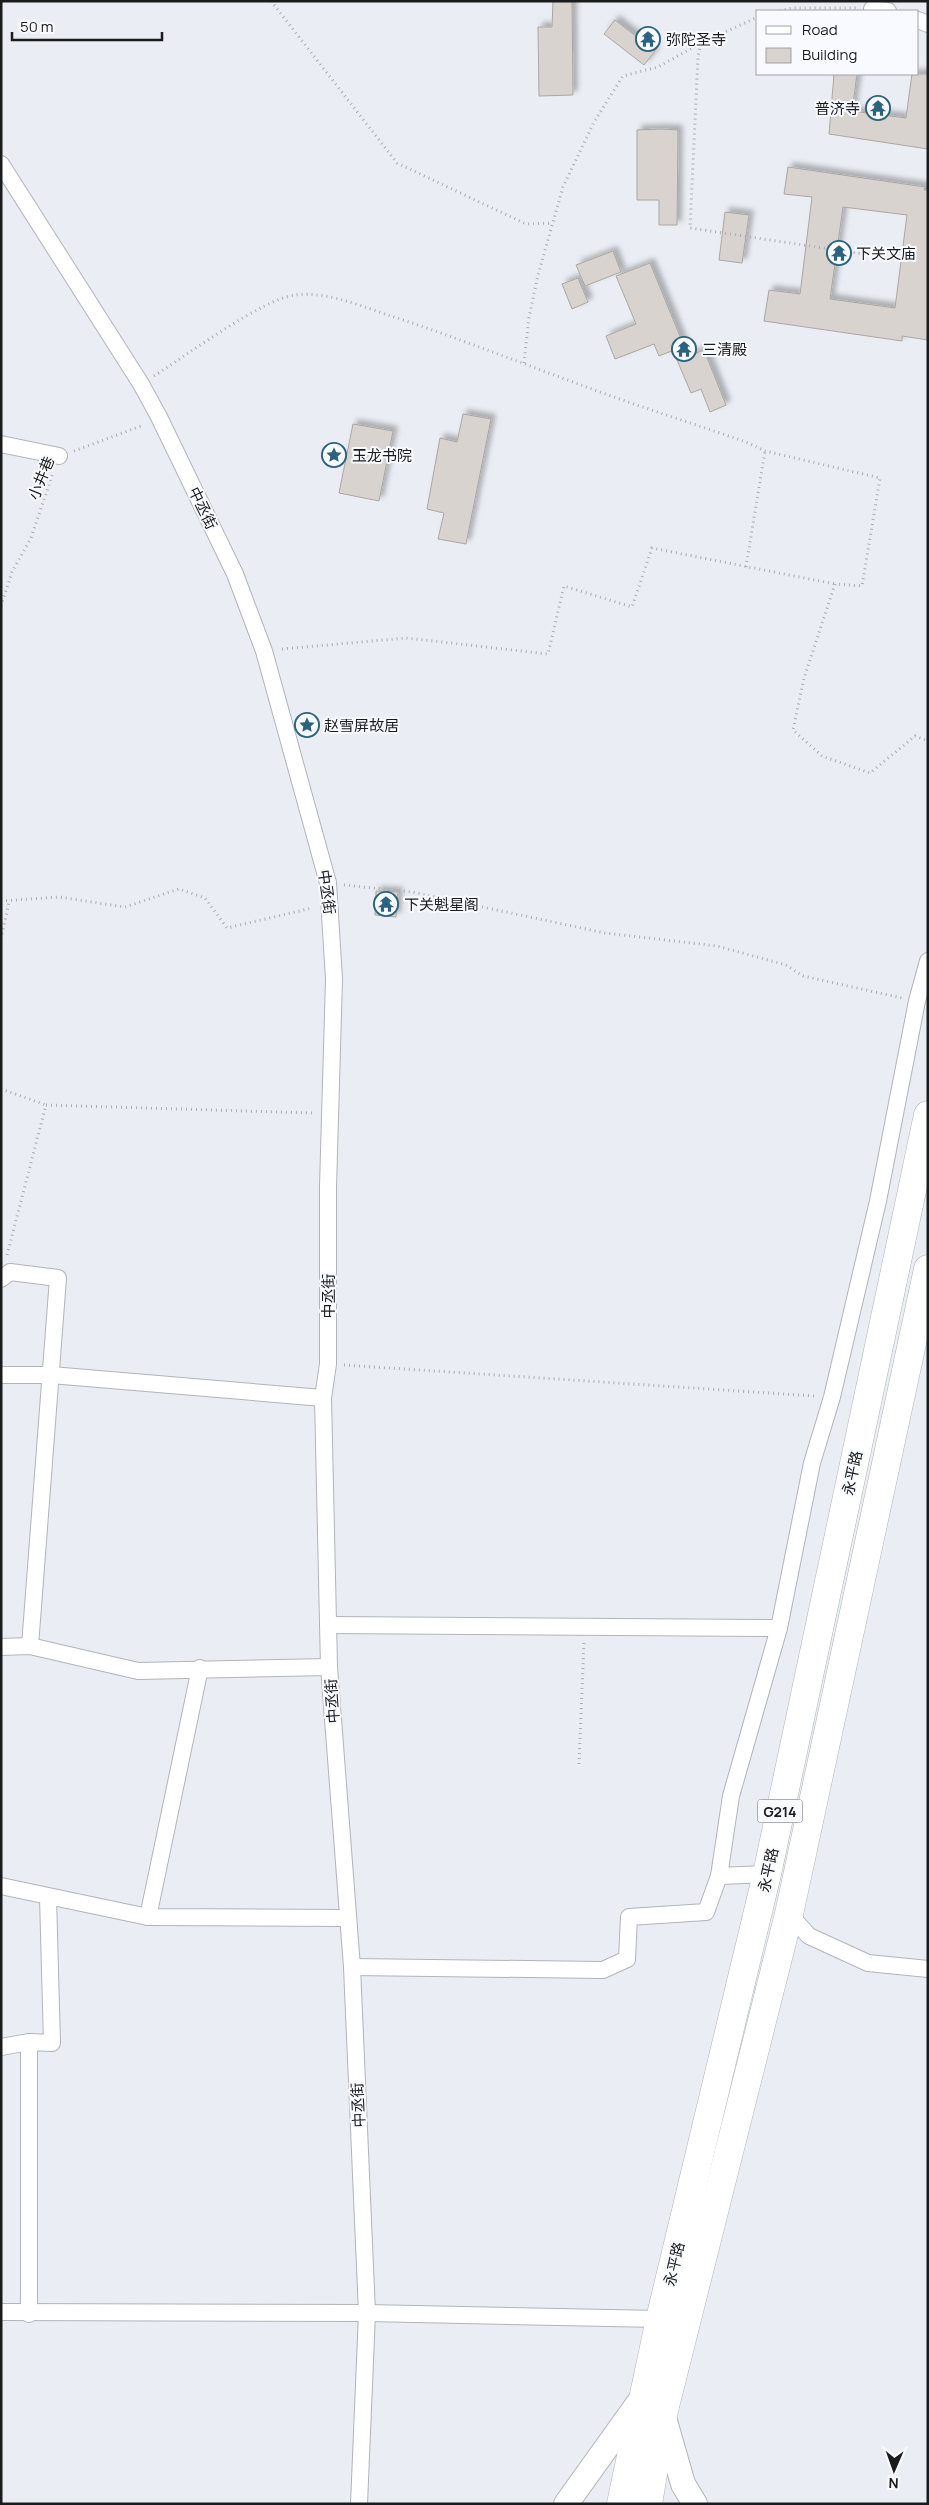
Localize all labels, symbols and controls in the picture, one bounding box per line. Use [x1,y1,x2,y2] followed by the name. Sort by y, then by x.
[12,10,162,42] scale bar
[756,10,919,75] legend
[20,16,54,37] text: 50 m
[802,19,838,40] text: Road
[635,26,661,52] temple icon: 弥陀圣寺
[666,29,726,50] place label: 弥陀圣寺
[802,44,857,65] text: Building
[865,95,891,121] temple icon: 普济寺
[815,98,860,119] place label: 普济寺
[826,240,852,266] temple icon: 下关文庙
[856,243,916,264] place label: 下关文庙
[671,336,697,362] temple icon: 三清殿
[702,339,747,360] place label: 三清殿
[321,442,347,468] place icon: 玉龙书院
[352,445,412,466] place label: 玉龙书院
[23,453,59,503] street label: 小井巷
[184,483,222,533] street label: 中丞街
[294,712,320,738] place icon: 赵雪屏故居
[324,715,399,736] place label: 赵雪屏故居
[313,868,341,916] street label: 中丞街
[373,891,399,917] temple icon: 下关魁星阁
[404,894,479,915] place label: 下关魁星阁
[318,1273,339,1319] street label: 中丞街
[837,1449,867,1497] street label: 永平路
[320,1678,344,1724] street label: 中丞街
[758,1800,802,1822] road number: G214
[753,1846,783,1894] street label: 永平路
[346,2082,370,2128] street label: 中丞街
[659,2240,689,2288] street label: 永平路
[869,2445,919,2495] north arrow
[888,2474,899,2493] text: N

